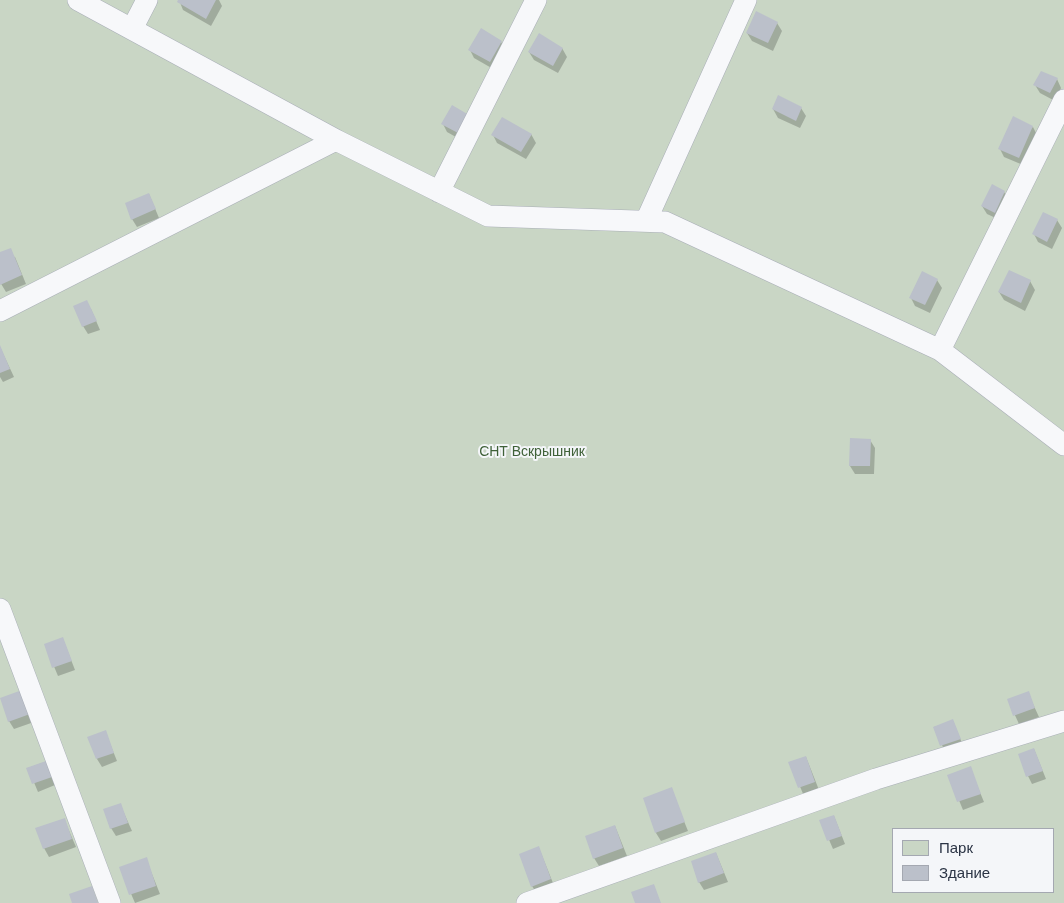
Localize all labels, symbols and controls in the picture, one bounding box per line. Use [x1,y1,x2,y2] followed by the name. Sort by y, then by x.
[479,444,585,460] park label: СНТ Вскрышник
[892,828,1054,893] legend
[939,838,973,858] text: Парк
[939,863,990,883] text: Здание

